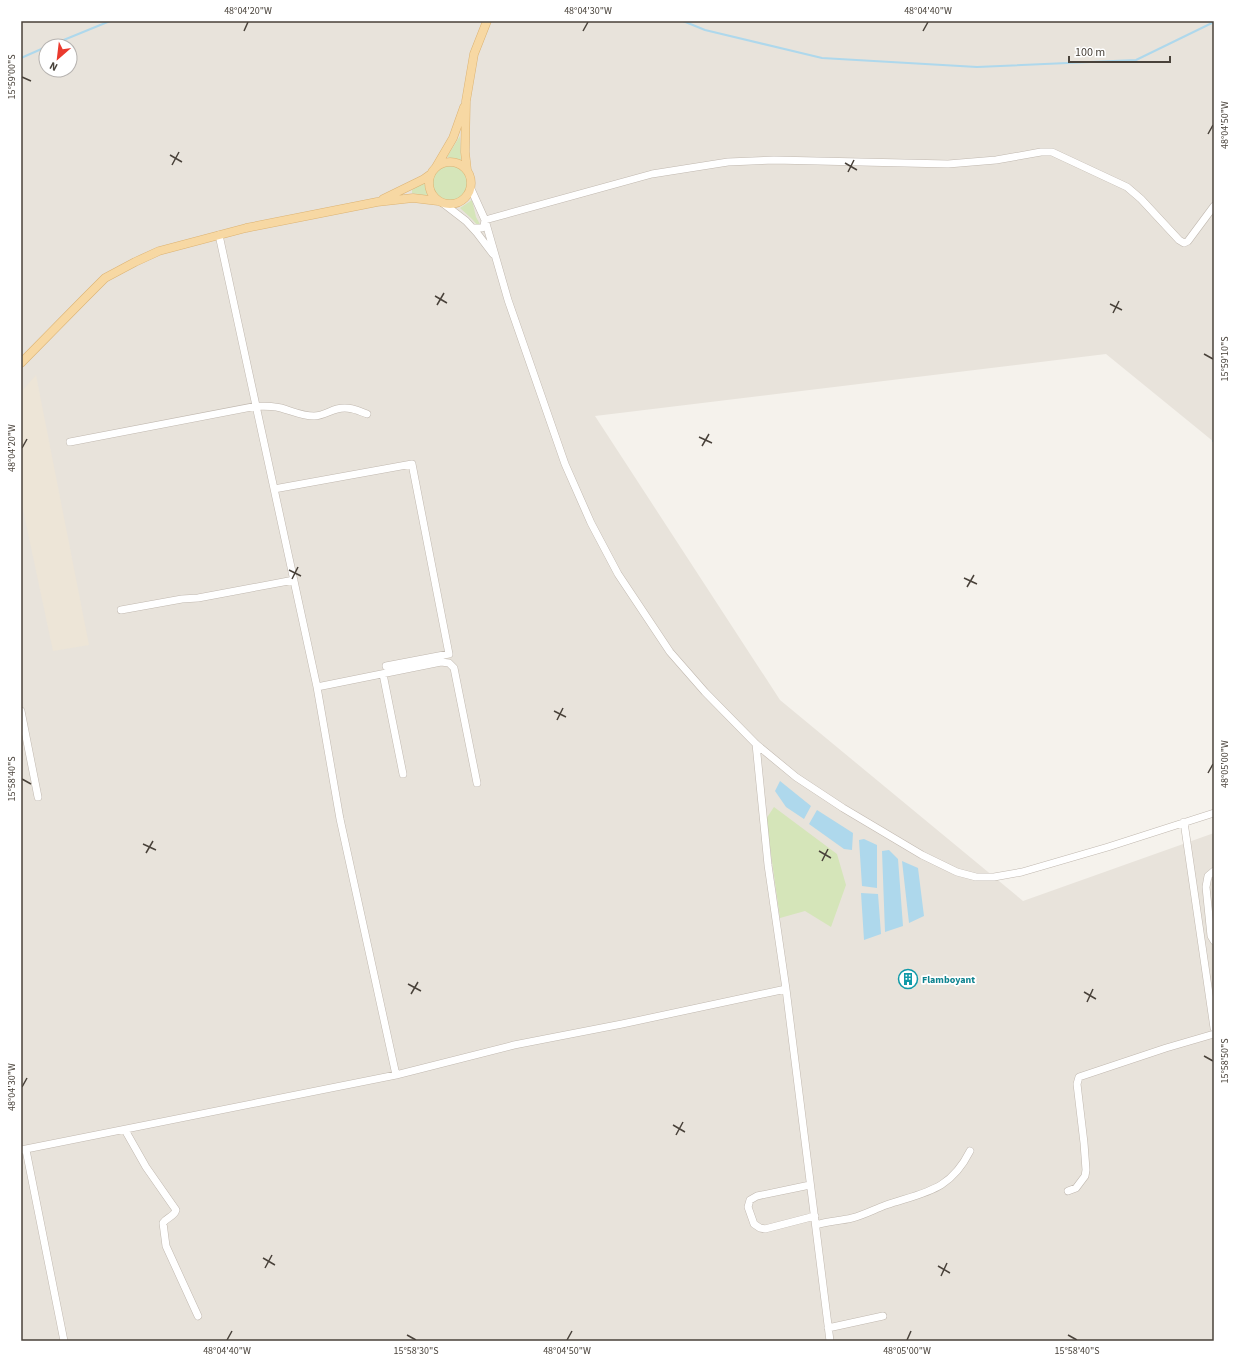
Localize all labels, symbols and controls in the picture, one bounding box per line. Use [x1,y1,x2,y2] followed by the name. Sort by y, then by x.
[224,4,272,18] text: 48°04'20"W
[564,4,612,18] text: 48°04'30"W
[904,4,952,18] text: 48°04'40"W
[38,38,78,78] north arrow
[1069,38,1170,64] scale bar
[1075,44,1105,61] text: 100 m
[5,54,19,100] text: 15°59'00"S
[47,58,60,75] text: N
[1218,101,1232,149] text: 48°04'50"W
[1218,336,1232,382] text: 15°59'10"S
[5,424,19,472] text: 48°04'20"W
[1218,740,1232,788] text: 48°05'00"W
[5,756,19,802] text: 15°58'40"S
[897,968,919,990] building icon: Flamboyant
[922,973,975,987] place label: Flamboyant
[1218,1038,1232,1084] text: 15°58'50"S
[5,1063,19,1111] text: 48°04'30"W
[203,1344,251,1358] text: 48°04'40"W
[393,1344,439,1358] text: 15°58'30"S
[543,1344,591,1358] text: 48°04'50"W
[883,1344,931,1358] text: 48°05'00"W
[1054,1344,1100,1358] text: 15°58'40"S

